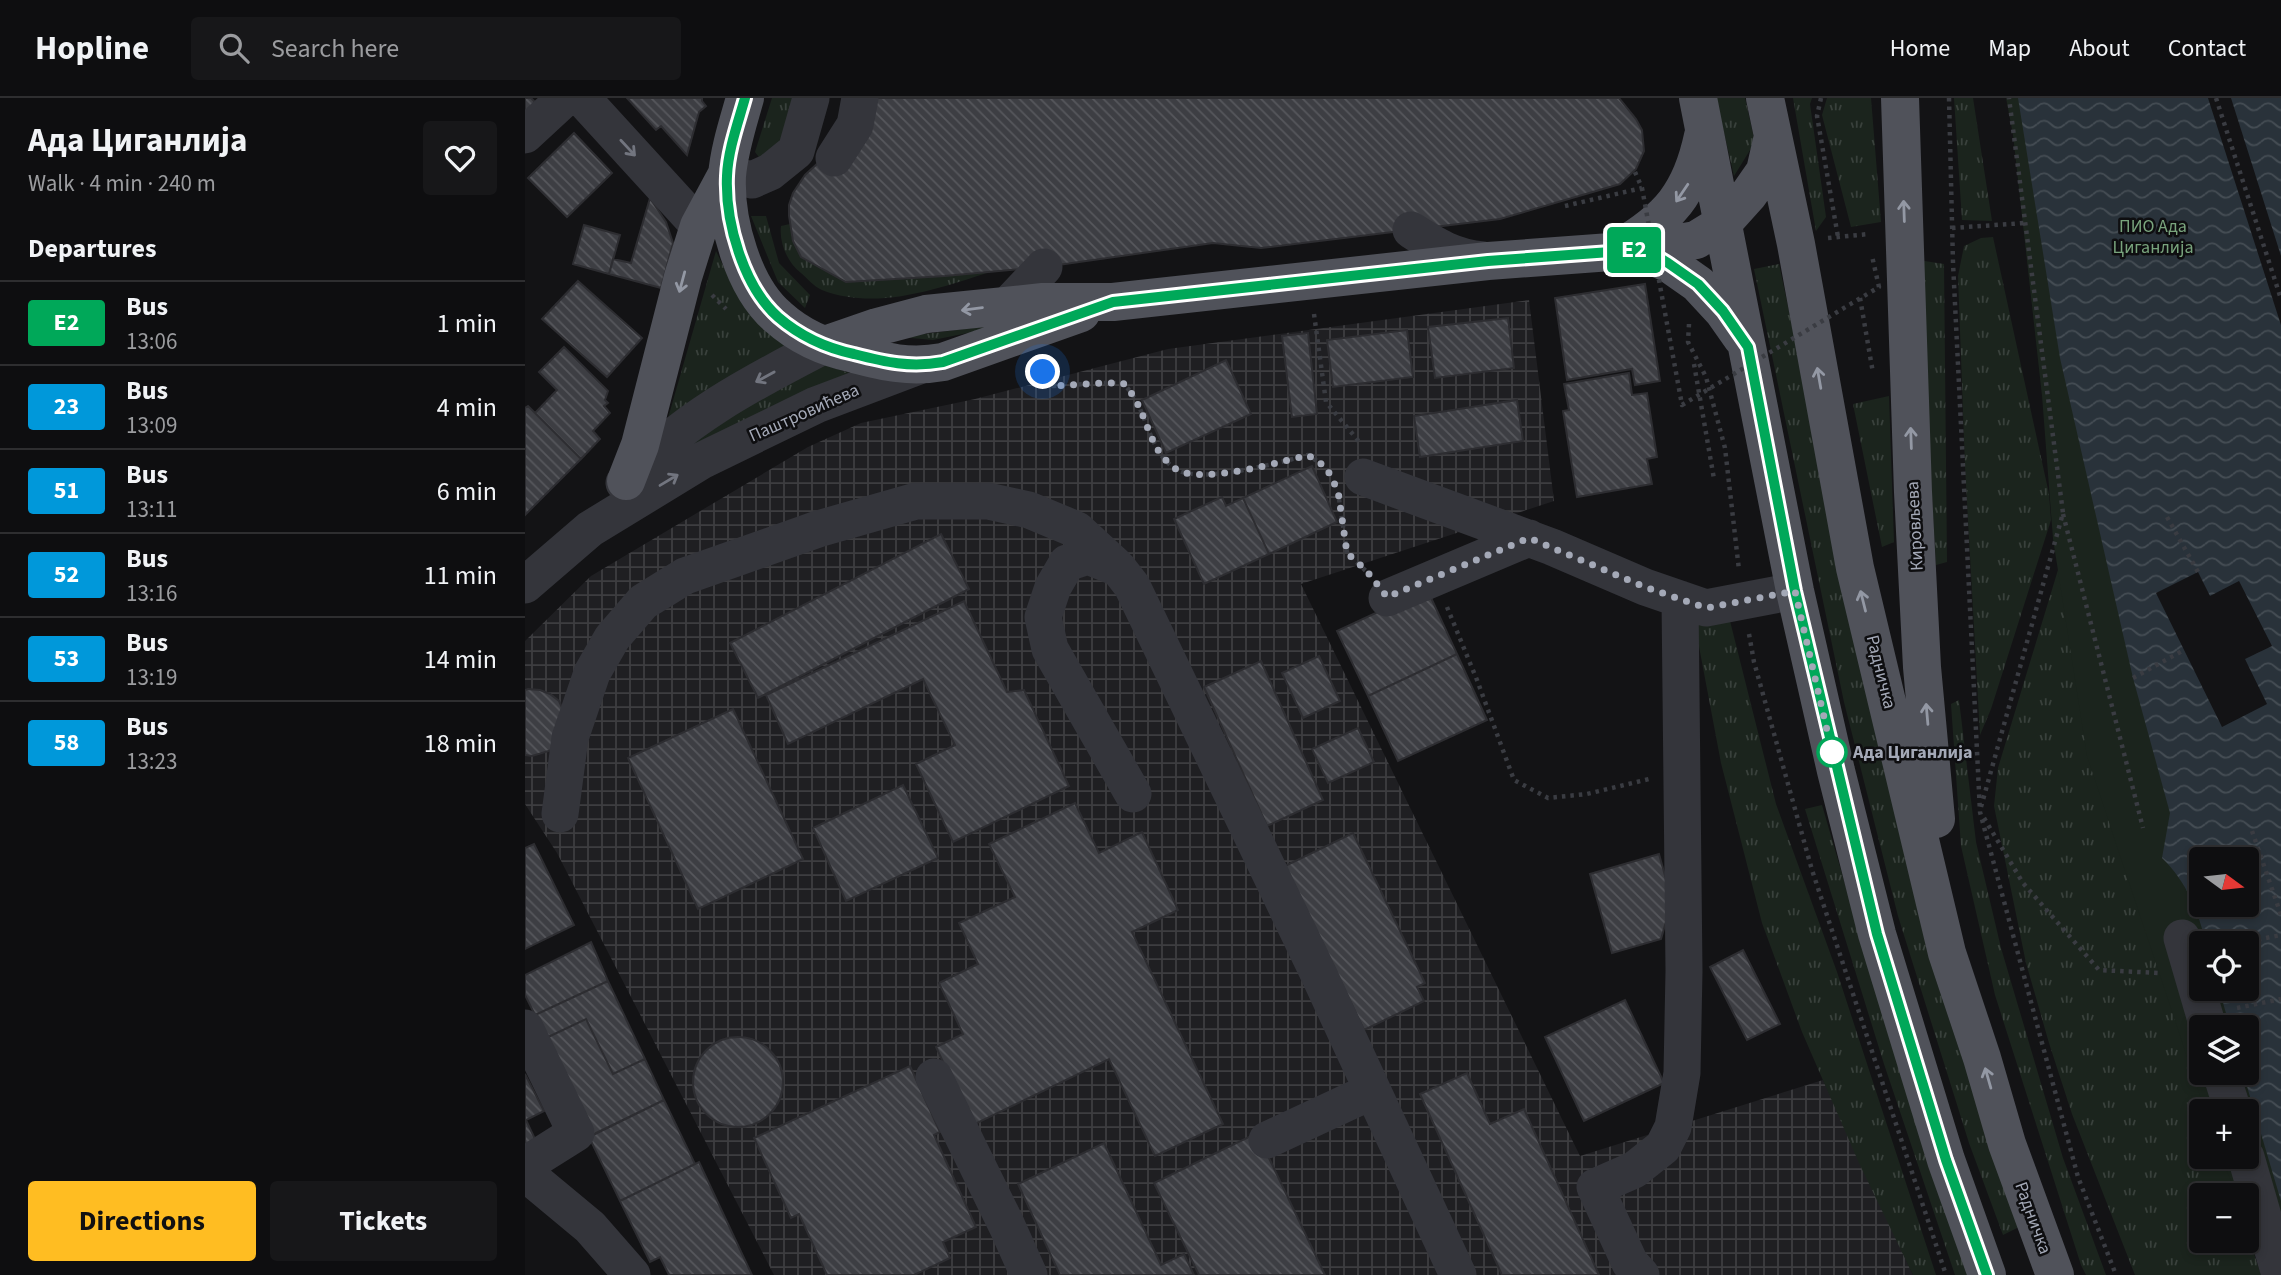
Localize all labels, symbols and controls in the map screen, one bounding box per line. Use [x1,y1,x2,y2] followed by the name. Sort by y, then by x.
[191,17,681,80] search box
[35,25,149,72] text: Hopline
[215,29,253,67] icon: search
[271,30,399,67] text: Search here
[1890,31,1950,66] text: Home
[1988,31,2031,66] text: Map
[2069,31,2130,66] text: About
[2168,31,2246,66] text: Contact
[28,117,247,164] text: Ада Циганлија
[423,121,497,195] button: heart
[620,139,636,157] one-way arrow
[28,167,216,200] text: Walk · 4 min · 240 m
[1674,183,1689,202] one-way arrow
[1897,200,1910,223] one-way arrow
[2112,214,2194,260] park label: ПИО Ада Циганлија
[1603,227,1665,273] line badge: E2
[28,230,156,267] text: Departures
[1621,232,1647,267] text: E2
[675,271,688,293] one-way arrow
[126,288,168,325] text: Bus
[961,302,983,315] one-way arrow
[54,305,79,340] text: E2
[437,305,497,342] text: 1 min
[126,325,177,358] text: 13:06
[1025,354,1060,389] your location
[1812,367,1826,390] one-way arrow
[755,370,775,384] one-way arrow
[126,372,168,409] text: Bus
[745,378,863,448] street label: Паштровићева
[54,389,79,424] text: 23
[437,389,497,426] text: 4 min
[126,409,177,442] text: 13:09
[1905,427,1918,450] one-way arrow
[126,456,168,493] text: Bus
[54,473,79,508] text: 51
[437,473,497,510] text: 6 min
[658,473,678,487] one-way arrow
[1900,480,1930,572] street label: Кировљева
[126,493,177,526] text: 13:11
[126,540,168,577] text: Bus
[54,557,79,592] text: 52
[424,557,497,594] text: 11 min
[126,577,177,610] text: 13:16
[1856,590,1869,613] one-way arrow
[126,624,168,661] text: Bus
[1860,632,1902,712] street label: Радничка
[54,641,79,676] text: 53
[424,641,497,678] text: 14 min
[126,661,177,694] text: 13:19
[1920,704,1933,726] one-way arrow
[126,708,168,745] text: Bus
[54,725,79,760] text: 58
[424,725,497,762] text: 18 min
[1817,737,1847,767] marker: Ада Циганлија
[1852,740,1973,765] place label: Ада Циганлија
[126,745,177,778] text: 13:23
[2189,847,2259,917] north arrow
[2189,847,2259,1253] map controls
[2189,931,2259,1001] button: locate
[2189,1015,2259,1085] button: layers
[1980,1067,1993,1089] one-way arrow
[2189,1099,2259,1169] button: +
[2008,1178,2058,1258] street label: Радничка
[28,1181,256,1261] button: Directions
[270,1181,497,1261] button: Tickets
[2189,1183,2259,1253] button: −

